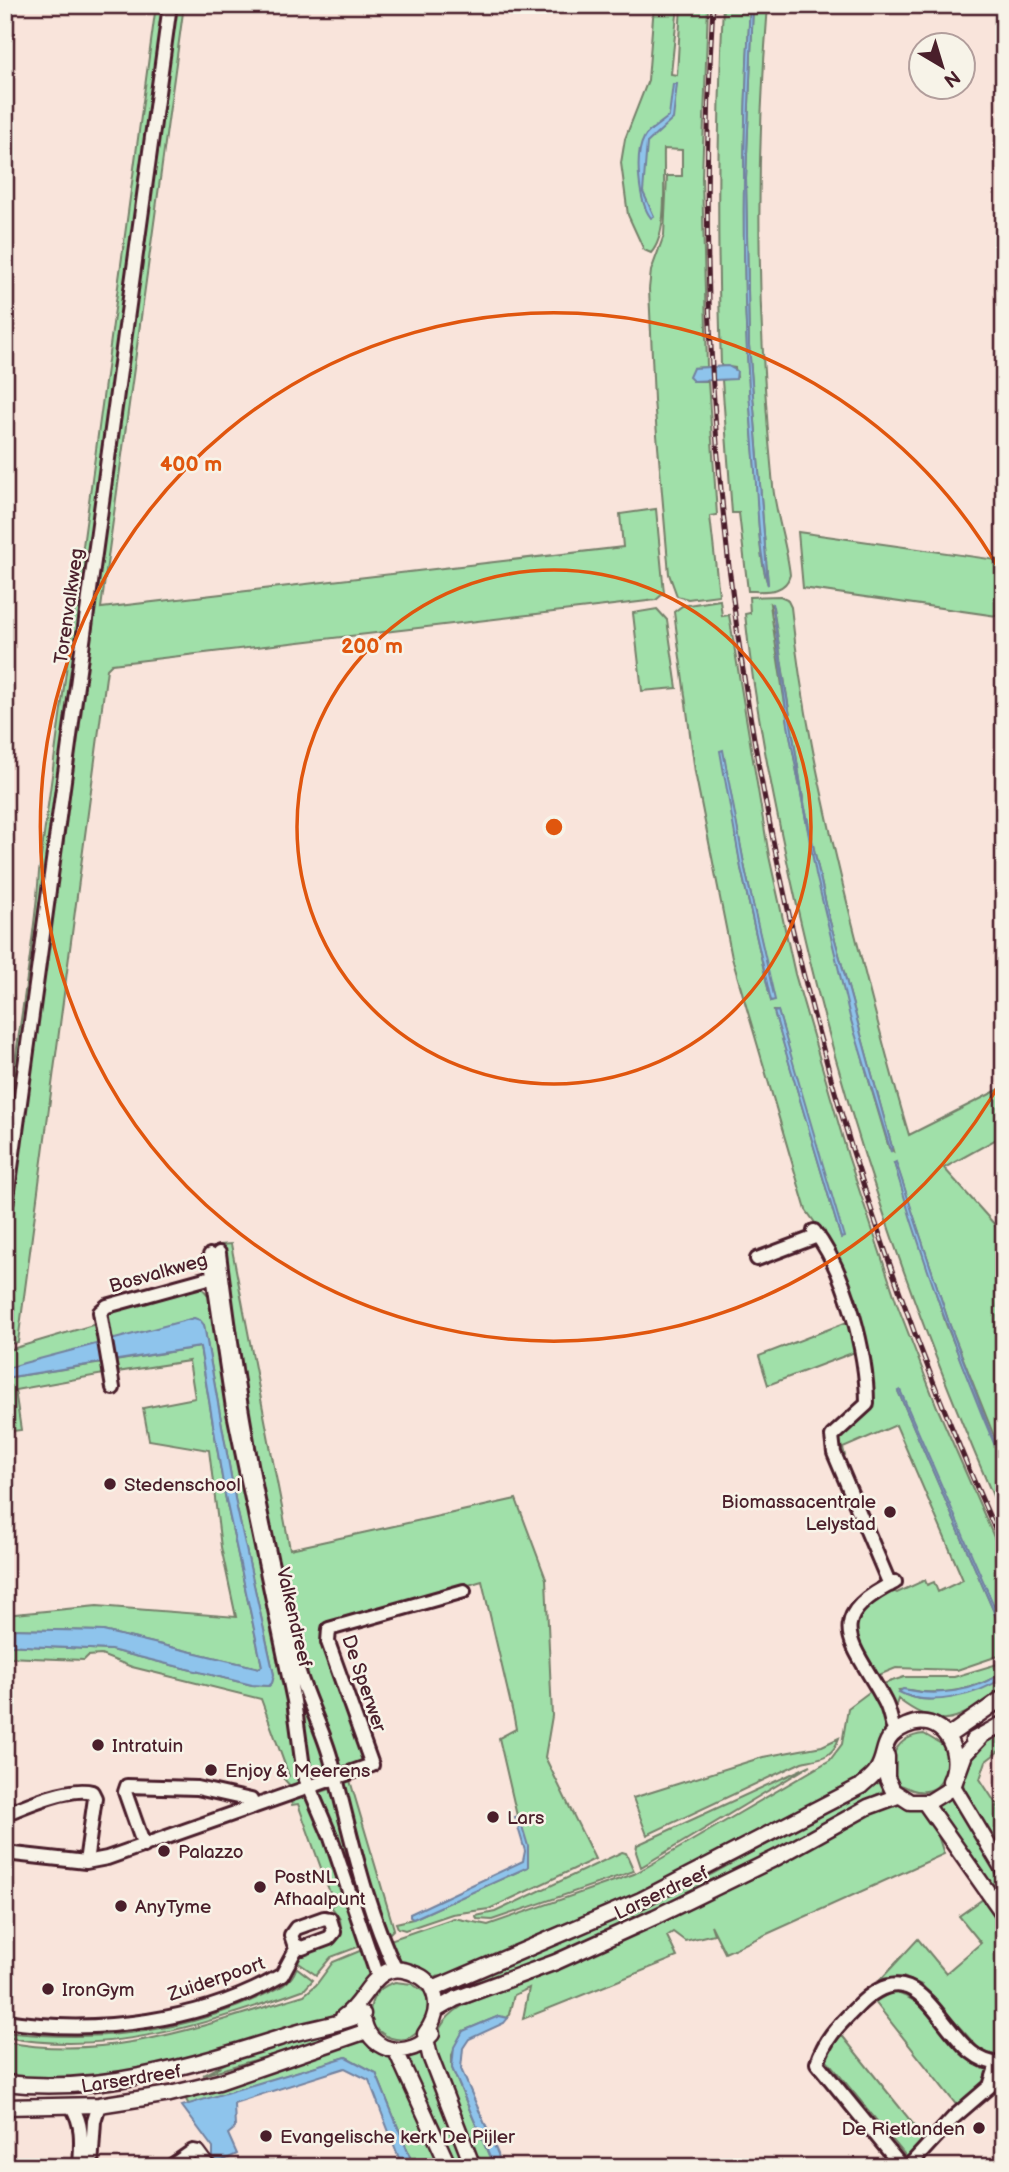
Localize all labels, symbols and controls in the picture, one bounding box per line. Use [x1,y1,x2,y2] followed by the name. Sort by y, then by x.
[908,32,978,102] north arrow
[939,65,964,92] text: N
[160,452,222,477] text: 400 m
[50,547,89,666] street label: Torenvalkweg
[341,634,403,659] text: 200 m
[542,815,566,839] centre of rings
[107,1248,210,1298] street label: Bosvalkweg
[124,1474,241,1497] place label: Stedenschool
[102,1476,118,1492] marker: Stedenschool
[721,1491,876,1536] place label: Biomassacentrale Lelystad
[882,1504,898,1520] marker: Biomassacentrale Lelystad
[271,1565,316,1670] street label: Valkendreef
[336,1632,391,1736] street label: De Sperwer
[112,1735,183,1758] place label: Intratuin
[90,1737,106,1753] marker: Intratuin
[225,1760,370,1783] place label: Enjoy & Meerens
[203,1762,219,1778] marker: Enjoy & Meerens
[507,1807,544,1830] place label: Lars
[485,1809,501,1825] marker: Lars
[178,1841,244,1864] place label: Palazzo
[156,1843,172,1859] marker: Palazzo
[611,1862,712,1925] street label: Larserdreef
[274,1866,366,1911] place label: PostNL Afhaalpunt
[252,1879,268,1895] marker: PostNL Afhaalpunt
[135,1896,211,1919] place label: AnyTyme
[113,1898,129,1914] marker: AnyTyme
[164,1952,268,2007] street label: Zuiderpoort
[62,1979,134,2002] place label: IronGym
[40,1981,56,1997] marker: IronGym
[80,2060,183,2099] street label: Larserdreef
[842,2118,965,2141] place label: De Rietlanden
[971,2120,987,2136] marker: De Rietlanden
[280,2126,516,2149] place label: Evangelische kerk De Pijler
[258,2128,274,2144] marker: Evangelische kerk De Pijler

